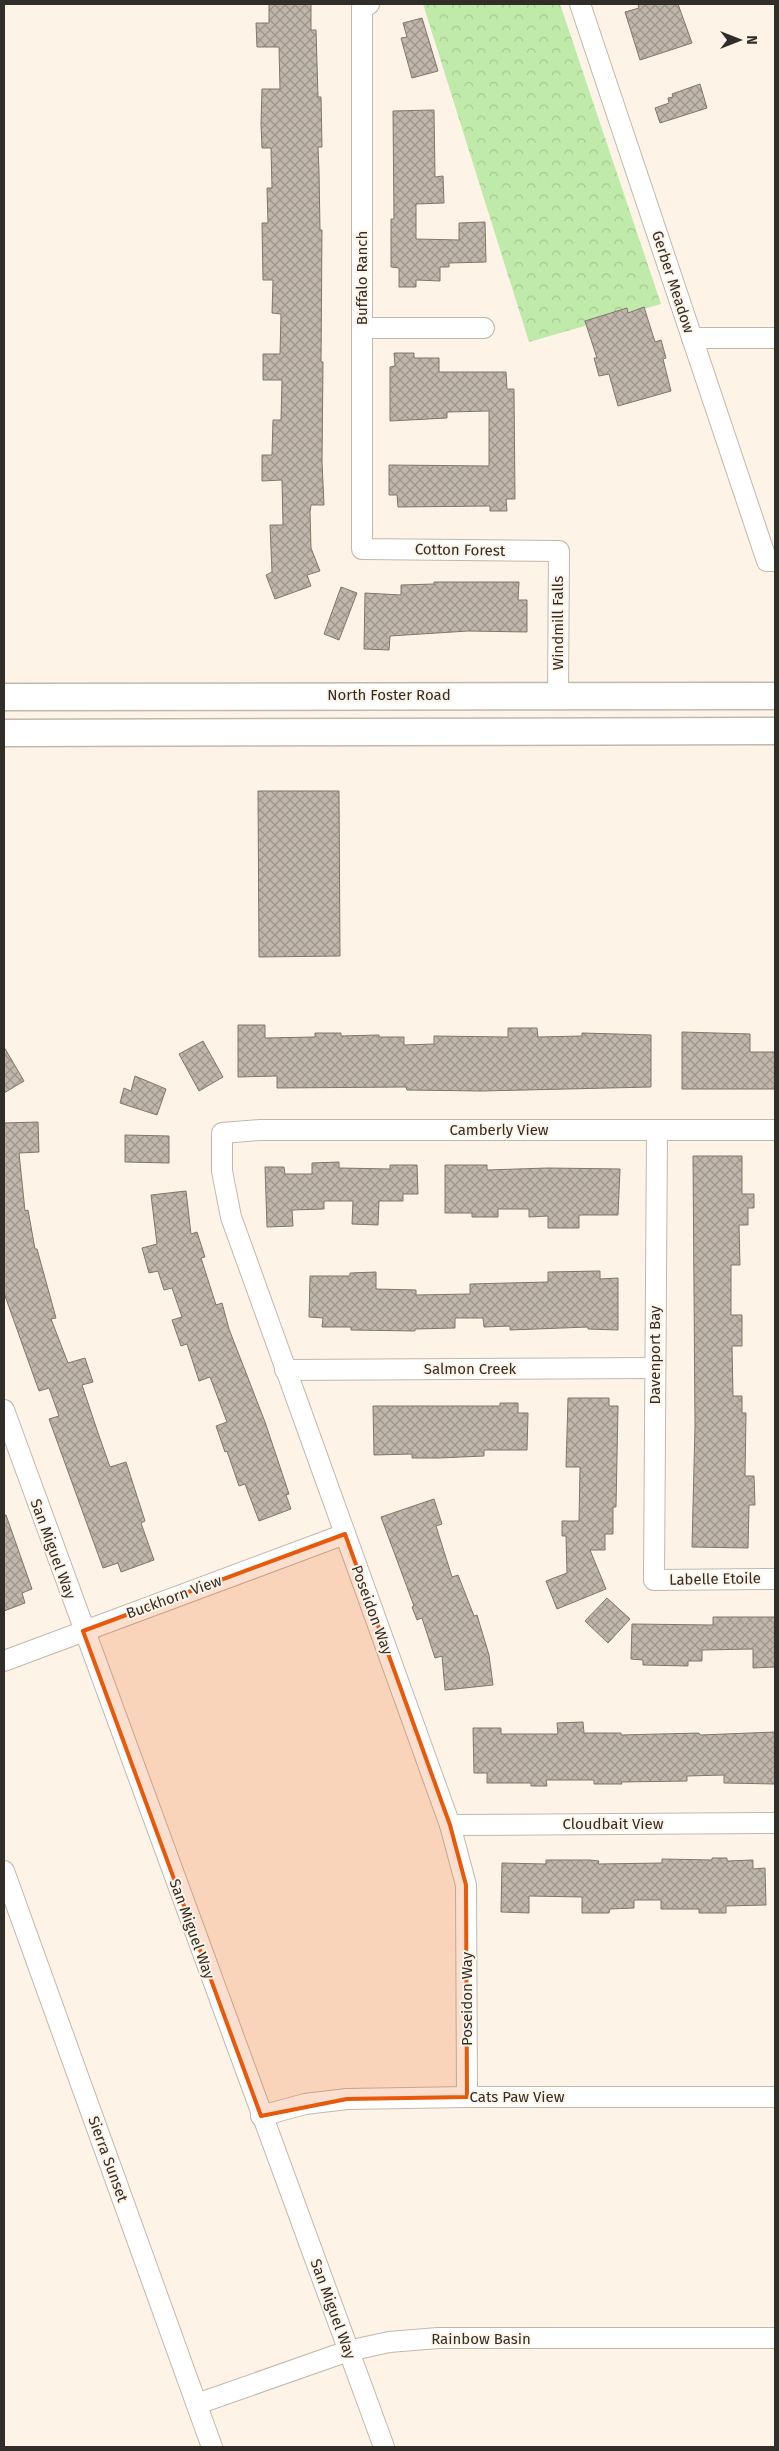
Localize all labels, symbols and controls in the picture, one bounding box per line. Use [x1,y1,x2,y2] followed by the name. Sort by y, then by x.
[714,15,764,65] north arrow
[743,35,760,45] text: N
[648,229,698,336] street label: Gerber Meadow
[353,231,371,325] street label: Buffalo Ranch
[415,540,506,560] street label: Cotton Forest
[549,576,567,670] street label: Windmill Falls
[327,686,451,704] street label: North Foster Road
[449,1121,549,1139] street label: Camberly View
[646,1305,664,1405] street label: Davenport Bay
[424,1360,517,1378] street label: Salmon Creek
[27,1496,80,1602] street label: San Miguel Way
[347,1563,397,1658] street label: Poseidon Way
[669,1569,761,1589] street label: Labelle Etoile
[124,1571,224,1623] street label: Buckhorn View
[562,1815,664,1833] street label: Cloudbait View
[166,1876,219,1982] street label: San Miguel Way
[458,1951,476,2046] street label: Poseidon Way
[469,2088,565,2106] street label: Cats Paw View
[84,2114,132,2205] street label: Sierra Sunset
[307,2256,360,2362] street label: San Miguel Way
[431,2330,531,2348] street label: Rainbow Basin

